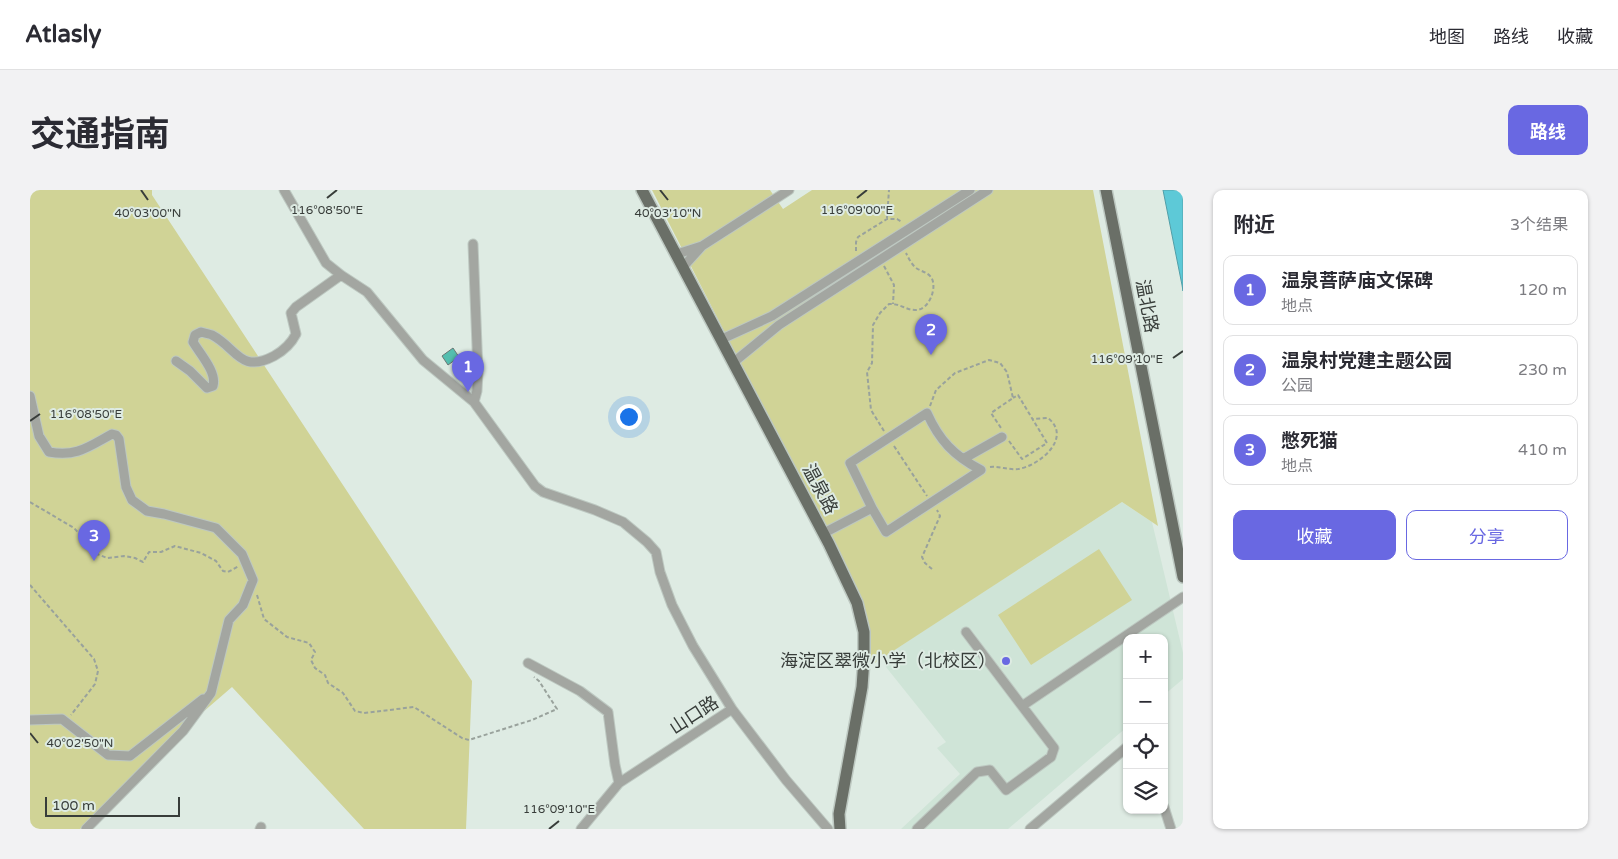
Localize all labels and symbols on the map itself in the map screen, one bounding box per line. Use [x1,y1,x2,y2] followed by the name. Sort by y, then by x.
[291,203,364,217] text: 116°08'50"E
[821,203,894,217] text: 116°09'00"E
[115,206,182,220] text: 40°03'00"N
[635,206,702,220] text: 40°03'10"N
[1131,277,1163,335] street label: 温北路
[915,314,947,355] pin: 2
[452,351,484,392] pin: 1
[1091,352,1164,366] text: 116°09'10"E
[616,404,642,430] your location
[50,407,123,421] text: 116°08'50"E
[798,460,842,518] street label: 温泉路
[78,520,110,561] pin: 3
[780,650,996,672] place label: 海淀区翠微小学（北校区）
[1000,655,1012,667] marker: 海淀区翠微小学（北校区）
[665,691,723,739] street label: 山口路
[47,736,114,750] text: 40°02'50"N
[45,794,180,817] scale bar
[523,802,596,816] text: 116°09'10"E

